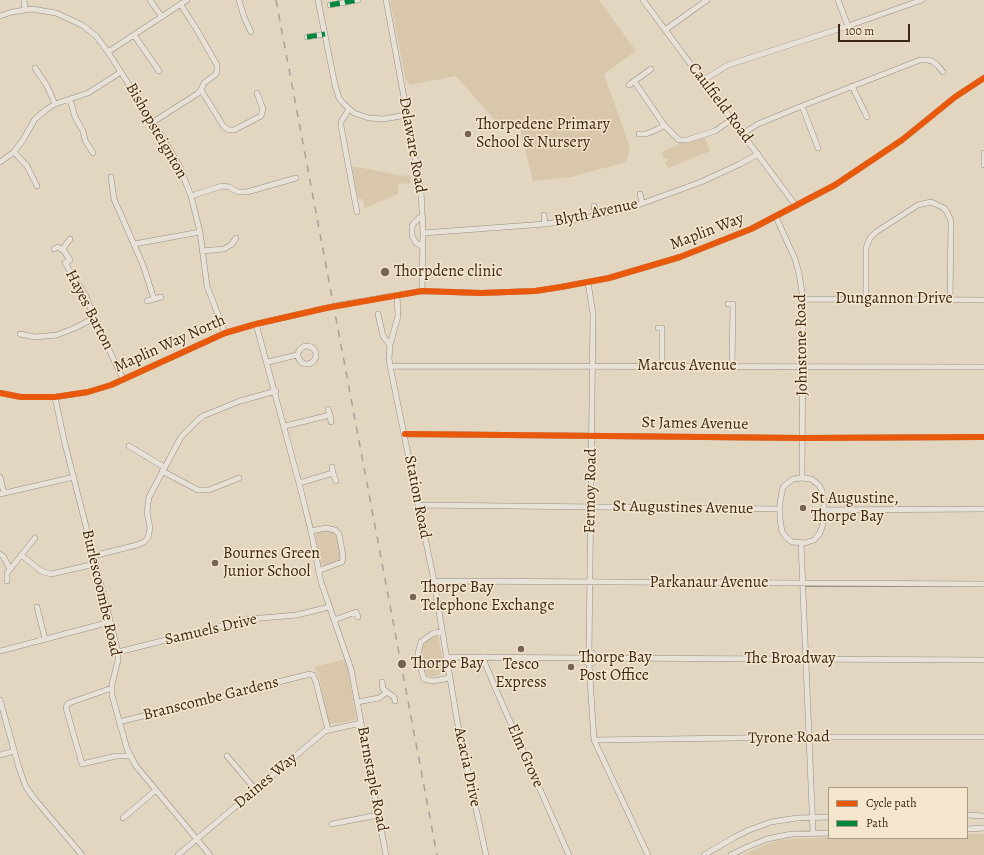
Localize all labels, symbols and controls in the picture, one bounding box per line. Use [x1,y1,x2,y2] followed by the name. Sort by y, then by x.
[840,16,912,42] scale bar
[845,23,874,39] text: 100 m
[684,59,756,147] street label: Caulfield Road
[121,80,191,182] street label: Bishopsteignton
[394,95,430,195] street label: Delaware Road
[476,115,610,153] place label: Thorpedene Primary School & Nursery
[463,129,473,139] marker: Thorpedene Primary School & Nursery
[552,195,640,231] street label: Blyth Avenue
[667,209,747,255] street label: Maplin Way
[394,262,503,282] place label: Thorpdene clinic
[379,266,391,278] marker: Thorpdene clinic
[61,267,117,353] street label: Hayes Barton
[835,289,953,309] street label: Dungannon Drive
[792,294,812,396] street label: Johnstone Road
[111,311,229,377] street label: Maplin Way North
[637,356,737,376] street label: Marcus Avenue
[641,413,749,435] street label: St James Avenue
[581,448,601,534] street label: Fermoy Road
[400,454,434,540] street label: Station Road
[811,489,899,527] place label: St Augustine, Thorpe Bay
[612,497,754,519] street label: St Augustines Avenue
[798,503,808,513] marker: St Augustine, Thorpe Bay
[77,528,125,658] street label: Burlescoombe Road
[223,544,320,582] place label: Bournes Green Junior School
[210,558,220,568] marker: Bournes Green Junior School
[650,573,768,593] street label: Parkanaur Avenue
[421,578,555,616] place label: Thorpe Bay Telephone Exchange
[408,592,418,602] marker: Thorpe Bay Telephone Exchange
[163,610,259,650] street label: Samuels Drive
[516,644,526,654] marker: Tesco Express
[579,648,652,686] place label: Thorpe Bay Post Office
[745,649,835,669] street label: The Broadway
[411,654,484,674] place label: Thorpe Bay
[495,655,547,693] place label: Tesco Express
[396,658,408,670] marker: Thorpe Bay
[566,662,576,672] marker: Thorpe Bay Post Office
[141,673,281,725] street label: Branscombe Gardens
[502,721,548,791] street label: Elm Grove
[352,725,392,833] street label: Barnstaple Road
[449,725,485,809] street label: Acacia Drive
[748,728,830,748] street label: Tyrone Road
[230,749,302,813] street label: Daines Way
[828,787,968,839] legend
[866,795,917,811] text: Cycle path
[866,815,888,831] text: Path

